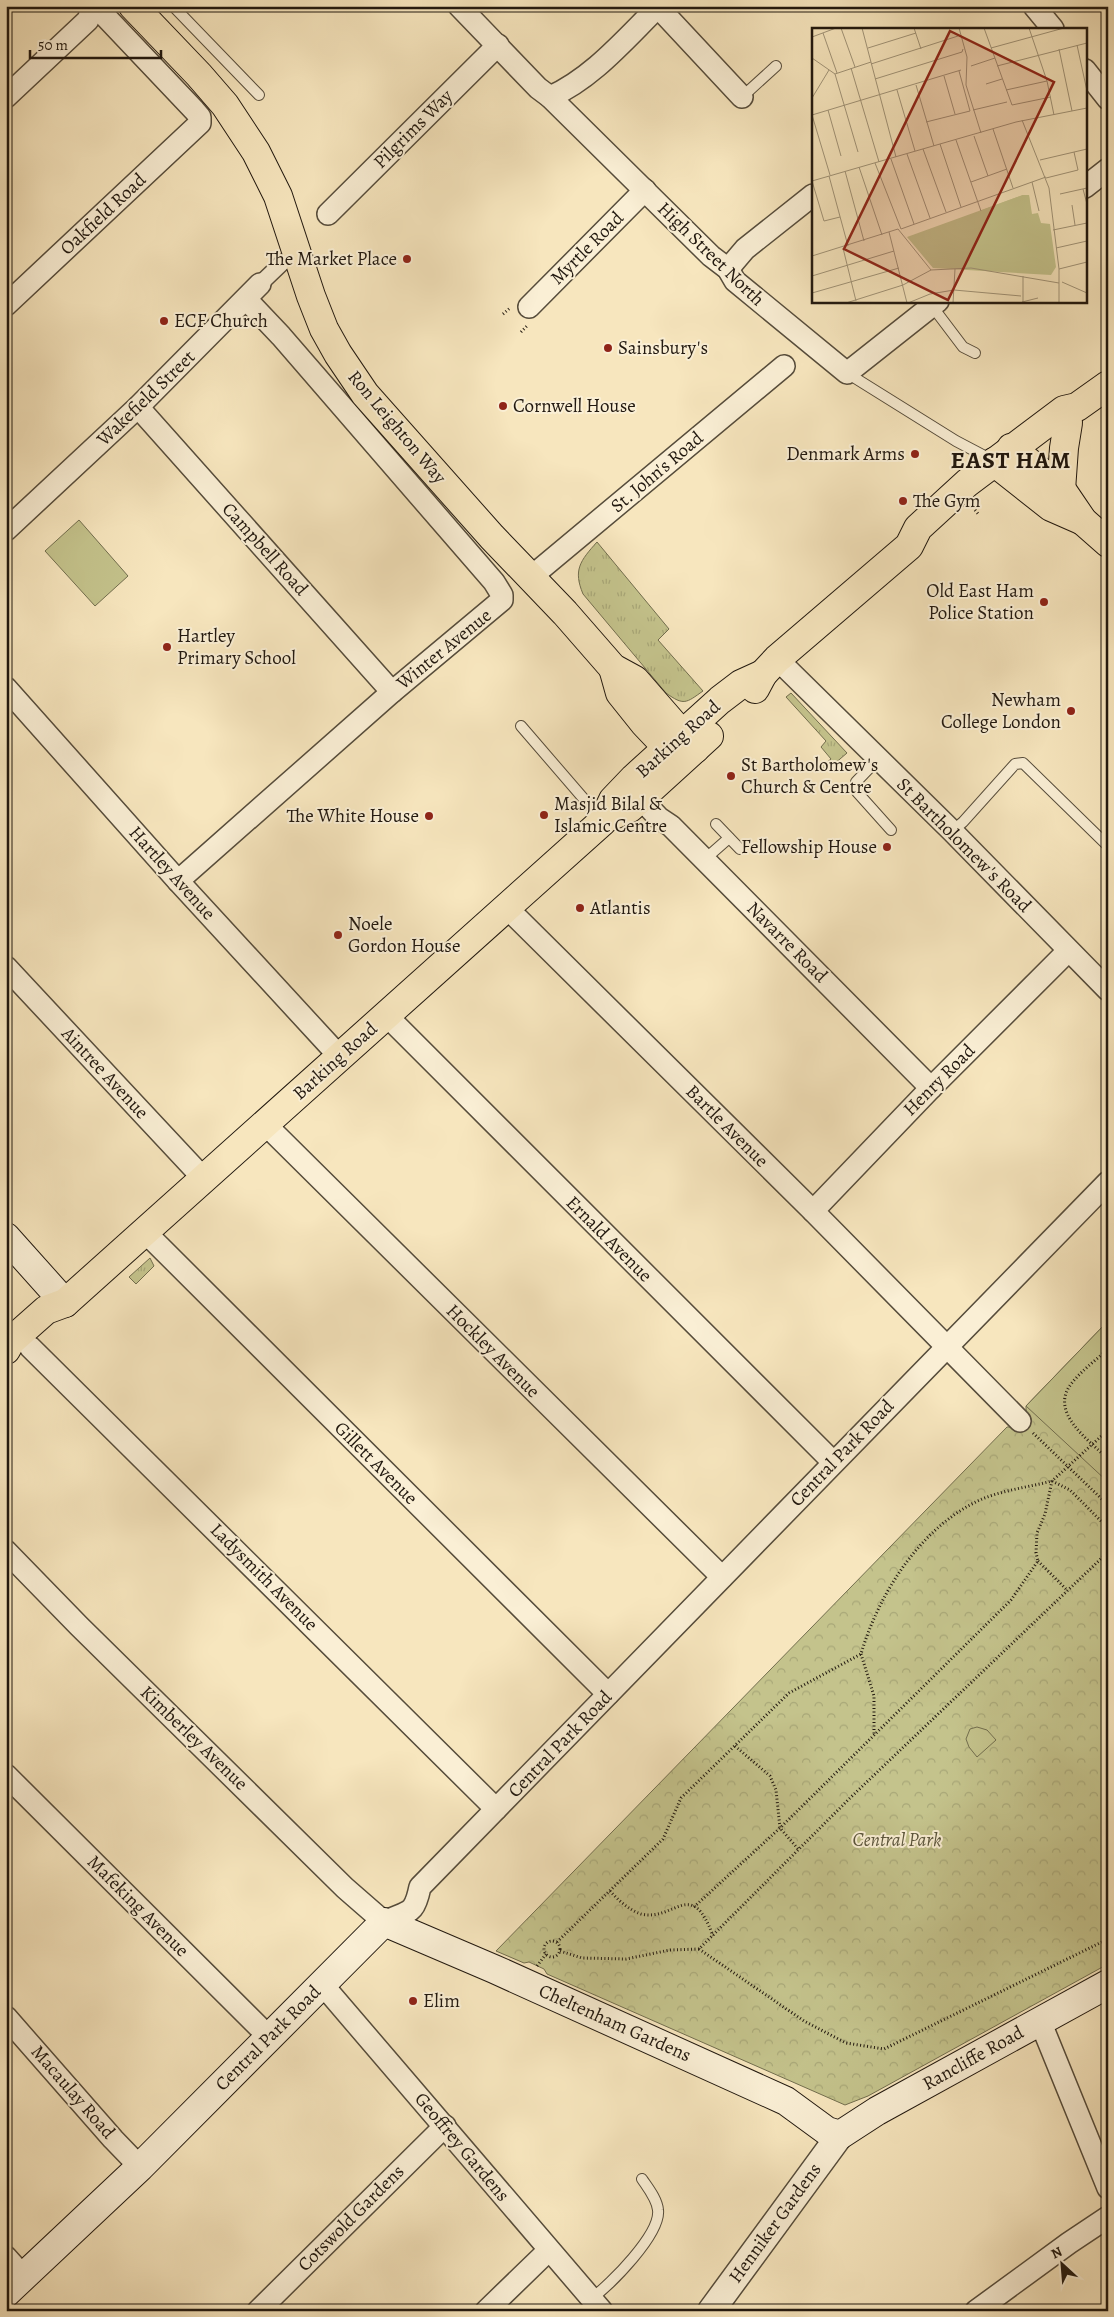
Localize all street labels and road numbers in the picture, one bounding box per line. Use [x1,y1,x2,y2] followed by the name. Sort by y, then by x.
[367,83,459,175] street label: Pilgrims Way
[54,167,152,261] street label: Oakfield Road
[652,196,770,312] street label: High Street North
[545,205,630,290] street label: Myrtle Road
[90,344,201,452] street label: Wakefield Street
[342,365,453,490] street label: Ron Leighton Way
[605,425,710,519] street label: St. John's Road
[216,497,314,602] street label: Campbell Road
[390,603,497,696] street label: Winter Avenue
[630,694,726,784] street label: Barking Road
[891,772,1038,919] street label: St Bartholomew's Road
[123,820,221,926] street label: Hartley Avenue
[741,896,834,989] street label: Navarre Road
[287,1016,383,1106] street label: Barking Road
[55,1021,154,1125] street label: Aintree Avenue
[897,1038,981,1122] street label: Henry Road
[680,1079,774,1173] street label: Bartle Avenue
[560,1190,658,1288] street label: Ernald Avenue
[440,1298,546,1404] street label: Hockley Avenue
[784,1393,901,1512] street label: Central Park Road
[329,1416,423,1510] street label: Gillett Avenue
[204,1517,324,1637] street label: Ladysmith Avenue
[134,1680,254,1796] street label: Kimberley Avenue
[502,1684,619,1803] street label: Central Park Road
[81,1849,195,1963] street label: Mafeking Avenue
[535,1978,695,2068] street label: Cheltenham Gardens
[209,1979,327,2097] street label: Central Park Road
[918,2019,1029,2097] street label: Rancliffe Road
[25,2039,122,2145] street label: Macaulay Road
[409,2087,515,2207] street label: Geoffrey Gardens
[723,2158,827,2288] street label: Henniker Gardens
[292,2159,410,2277] street label: Cotswold Gardens

